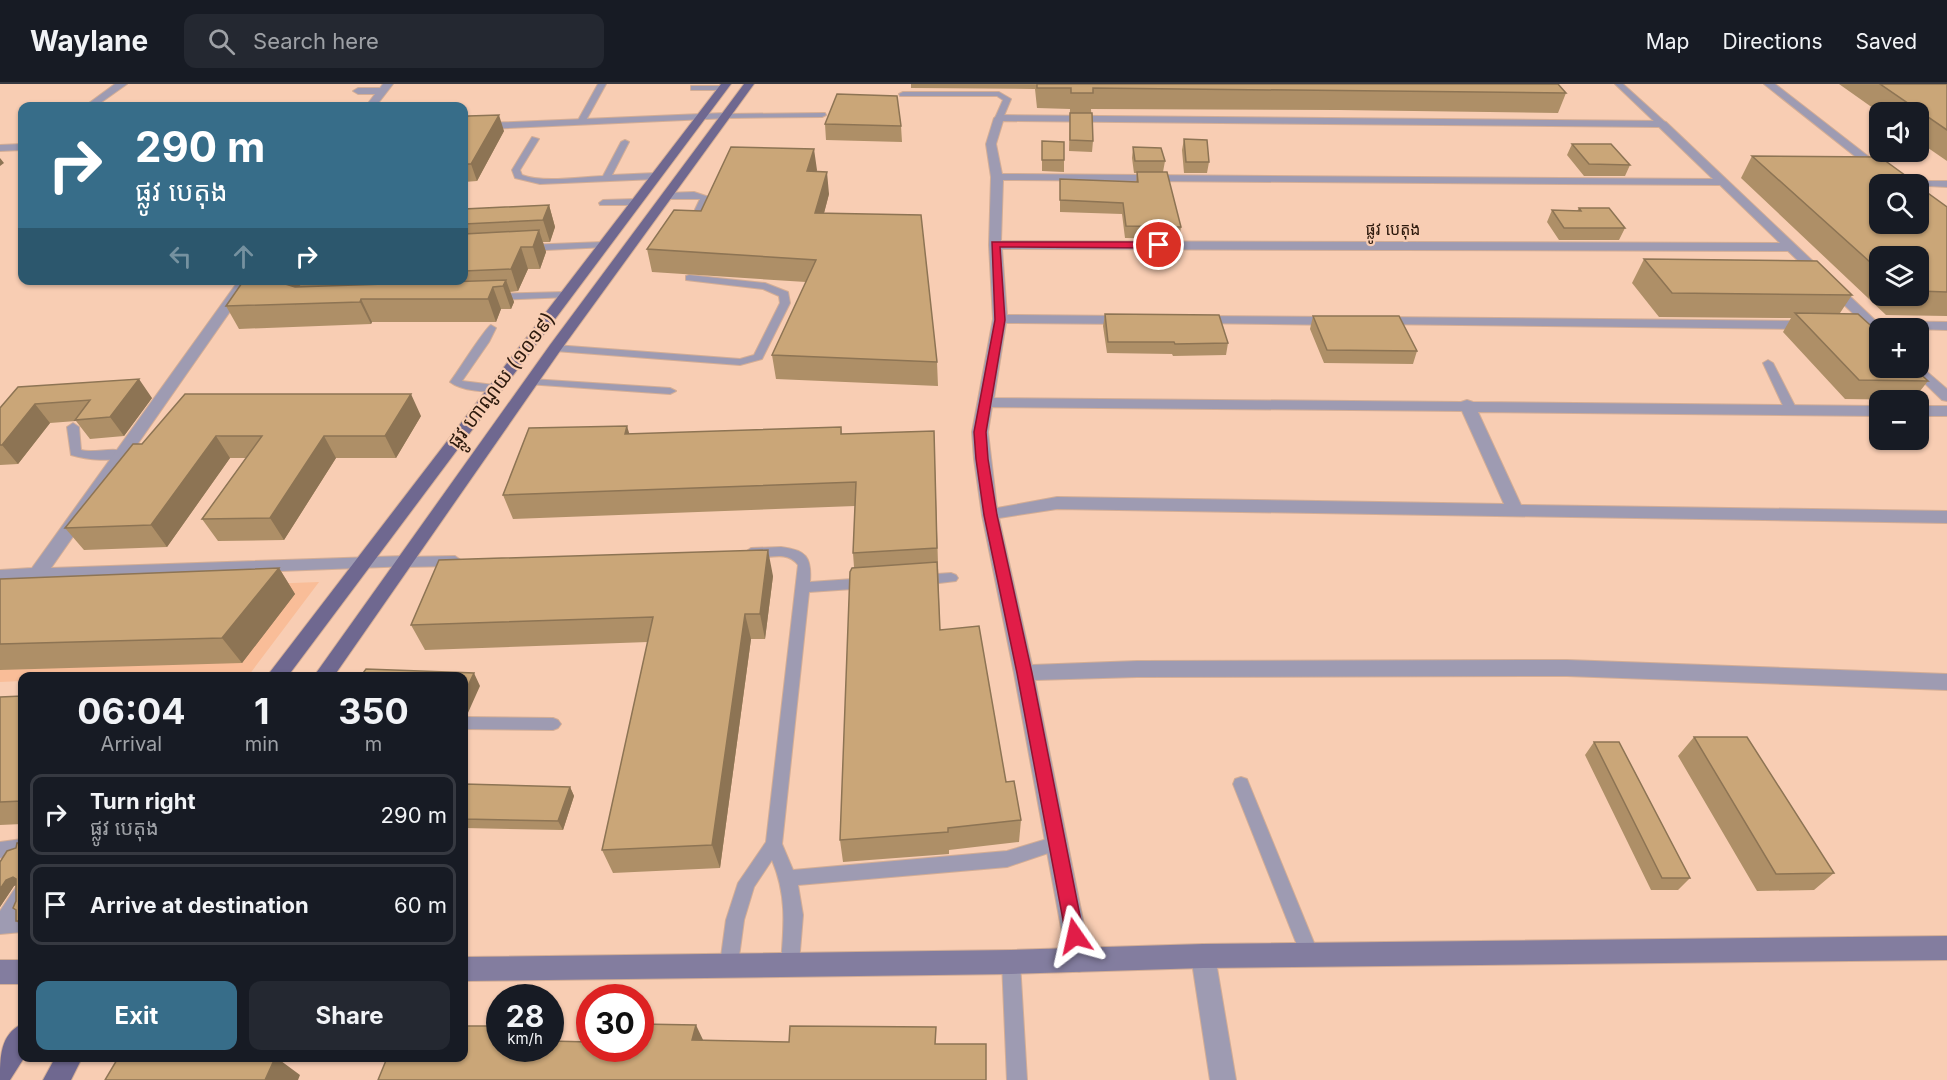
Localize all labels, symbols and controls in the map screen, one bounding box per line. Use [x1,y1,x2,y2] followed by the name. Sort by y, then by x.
[184,14,604,68] search box
[30,24,148,58] text: Waylane
[205,25,238,58] icon: search
[253,28,379,54] text: Search here
[1646,29,1689,54] text: Map
[1722,29,1823,54] text: Directions
[1856,29,1917,54] text: Saved
[1869,102,1929,450] map controls
[1869,102,1929,162] button: sound
[135,121,265,172] text: 290 m
[36,126,114,204] icon: right
[1869,174,1929,234] button: search
[135,175,228,208] text: ផ្លូវ បេតុង
[1133,219,1184,270] pin
[1366,219,1420,244] street label: ផ្លូវ បេតុង
[1142,228,1175,261] icon: arrive
[164,240,197,273] icon: left
[227,240,260,273] icon: ahead
[290,240,323,273] icon: right
[1869,246,1929,306] button: layers
[442,307,565,457] street label: ផ្លូវ ហាណូយ (១០១៩)
[1869,318,1929,378] button: +
[1869,390,1929,450] button: −
[77,689,186,733] text: 06:04
[254,689,270,733] text: 1
[338,689,409,733] text: 350
[101,732,162,756] text: Arrival
[245,732,279,756] text: min
[365,732,382,756] text: m
[90,788,196,814] text: Turn right
[39,798,72,831] icon: right
[381,802,447,828] text: 290 m
[90,816,159,840] text: ផ្លូវ បេតុង
[39,888,72,921] icon: arrive
[90,892,309,918] text: Arrive at destination
[394,892,447,918] text: 60 m
[1043,904,1107,968] position arrow
[36,981,237,1050] button: Exit
[249,981,450,1050] button: Share
[576,984,654,1062] speed limit sign: 30
[506,998,544,1034] text: 28
[507,1029,543,1048] text: km/h

